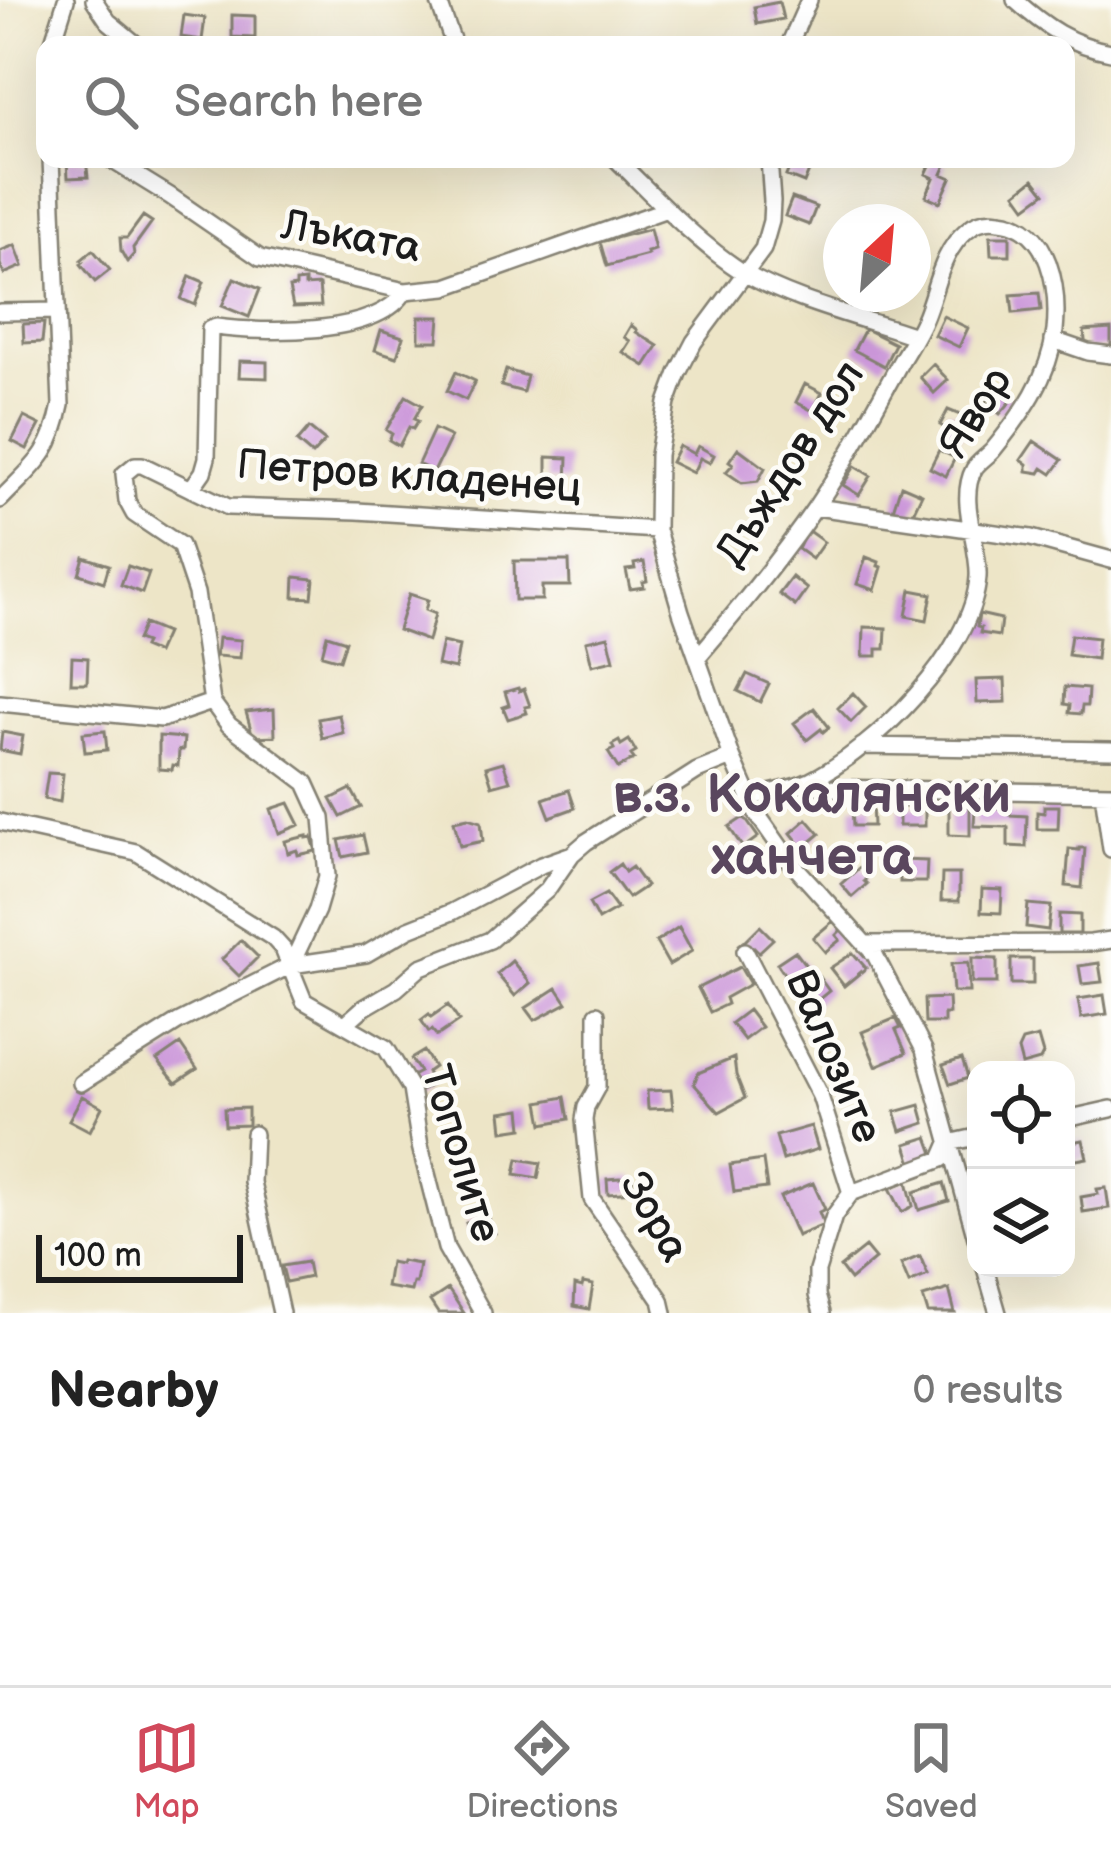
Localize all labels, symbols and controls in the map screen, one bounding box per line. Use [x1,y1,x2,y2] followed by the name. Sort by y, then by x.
[36,36,1075,168] search box
[78,69,144,135] icon: search
[174,75,423,130] text: Search here
[276,200,425,274] street label: Лъката
[823,204,931,312] north arrow
[706,352,876,576] street label: Дъждов дол
[929,358,1023,468] street label: Явор
[235,440,583,514] street label: Петров кладенец
[613,763,1011,890] district label: в.з. Кокалянски ханчета
[774,963,892,1151] street label: Валозите
[409,1059,511,1249] street label: Тополите
[967,1061,1075,1277] map controls
[967,1061,1075,1169] button: locate
[608,1163,700,1271] street label: Зора
[967,1169,1075,1277] button: layers
[36,1229,243,1282] scale bar
[54,1236,142,1276] text: 100 m
[48,1361,219,1422] text: Nearby
[912,1368,1063,1415] text: 0 results
[133,1715,200,1827] tab: Map
[466,1715,618,1827] tab: Directions
[885,1715,978,1827] tab: Saved

